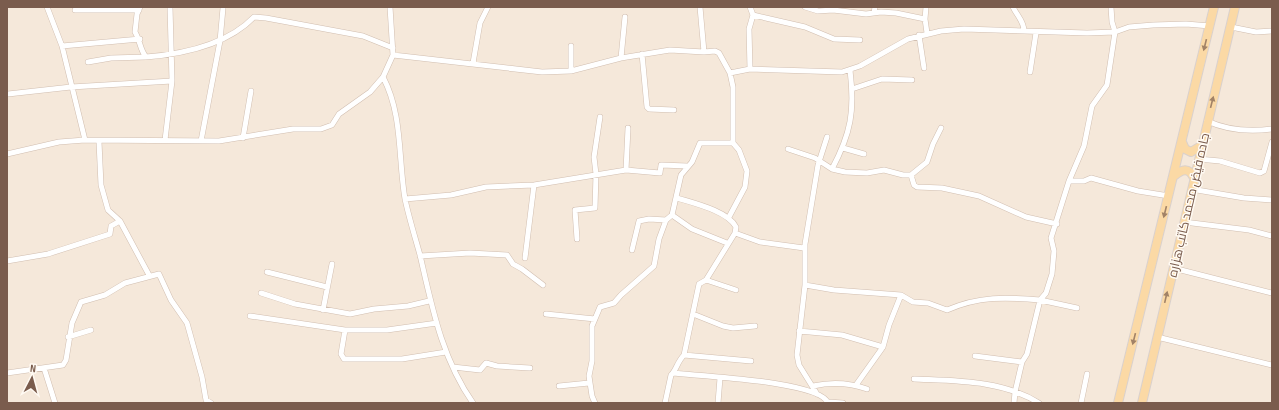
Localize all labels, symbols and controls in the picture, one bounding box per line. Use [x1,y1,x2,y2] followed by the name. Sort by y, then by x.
[1202,39,1208,51] one-way arrow
[1209,96,1215,108] one-way arrow
[1165,132,1213,279] street label: جاده فیض محمد کاتب هزاره
[1161,206,1167,218] one-way arrow
[1164,291,1170,303] one-way arrow
[1131,332,1137,345] one-way arrow
[12,358,52,398] north arrow
[29,362,37,375] text: N

